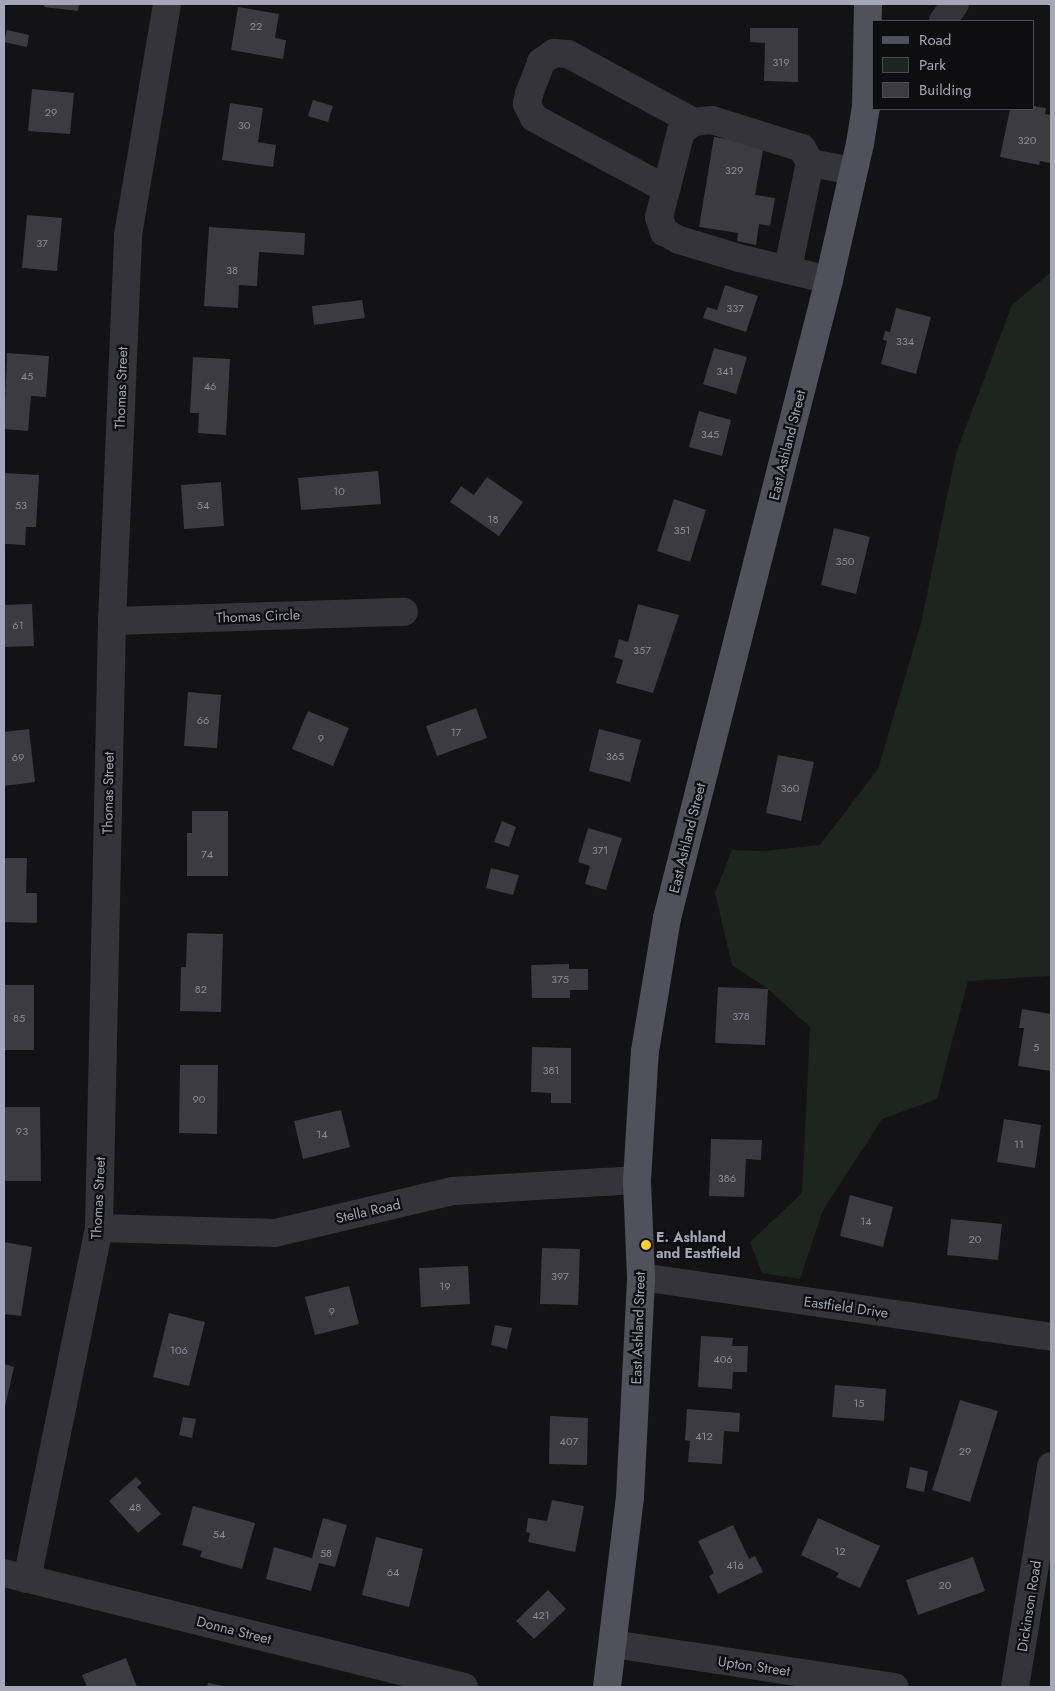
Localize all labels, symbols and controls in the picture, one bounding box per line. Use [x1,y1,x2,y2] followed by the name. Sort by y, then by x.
[250,19,262,33] house number: 22
[872,20,1035,110] legend
[919,29,951,51] text: Road
[919,54,946,76] text: Park
[772,55,790,69] house number: 319
[919,79,971,101] text: Building
[45,105,57,119] house number: 29
[238,118,250,132] house number: 30
[1018,133,1036,147] house number: 320
[725,163,743,177] house number: 329
[36,236,48,250] house number: 37
[226,263,238,277] house number: 38
[726,301,744,315] house number: 337
[896,334,914,348] house number: 334
[111,347,131,429] street label: Thomas Street
[716,364,734,378] house number: 341
[21,369,33,383] house number: 45
[204,379,216,393] house number: 46
[765,388,809,502] street label: East Ashland Street
[701,427,719,441] house number: 345
[333,484,345,498] house number: 10
[15,498,27,512] house number: 53
[197,498,209,512] house number: 54
[488,512,498,526] house number: 18
[673,523,691,537] house number: 351
[836,554,854,568] house number: 350
[216,606,300,626] street label: Thomas Circle
[12,618,24,632] house number: 61
[633,643,651,657] house number: 357
[197,713,209,727] house number: 66
[451,725,461,739] house number: 17
[318,731,324,745] house number: 9
[606,749,624,763] house number: 365
[12,750,24,764] house number: 69
[99,752,117,834] street label: Thomas Street
[665,781,709,895] street label: East Ashland Street
[781,781,799,795] house number: 360
[592,843,608,857] house number: 371
[201,847,213,861] house number: 74
[551,972,569,986] house number: 375
[195,982,207,996] house number: 82
[732,1009,750,1023] house number: 378
[13,1011,25,1025] house number: 85
[1033,1040,1039,1054] house number: 5
[543,1063,559,1077] house number: 381
[193,1092,205,1106] house number: 90
[16,1124,28,1138] house number: 93
[316,1127,328,1141] house number: 14
[1014,1137,1024,1151] house number: 11
[87,1156,109,1240] street label: Thomas Street
[718,1171,736,1185] house number: 386
[334,1195,402,1227] street label: Stella Road
[860,1214,872,1228] house number: 14
[656,1229,740,1262] place label: E. Ashland and Eastfield
[969,1232,981,1246] house number: 20
[640,1239,652,1251] marker: E. Ashland and Eastfield
[551,1269,569,1283] house number: 397
[628,1271,648,1385] street label: East Ashland Street
[439,1279,451,1293] house number: 19
[803,1293,889,1321] street label: Eastfield Drive
[329,1304,335,1318] house number: 9
[170,1343,188,1357] house number: 106
[713,1352,733,1366] house number: 406
[853,1396,865,1410] house number: 15
[695,1429,713,1443] house number: 412
[560,1434,578,1448] house number: 407
[959,1444,971,1458] house number: 29
[129,1500,141,1514] house number: 48
[213,1527,225,1541] house number: 54
[834,1544,846,1558] house number: 12
[320,1546,332,1560] house number: 58
[726,1558,744,1572] house number: 416
[1014,1559,1044,1653] street label: Dickinson Road
[387,1565,399,1579] house number: 64
[939,1578,951,1592] house number: 20
[532,1608,550,1622] house number: 421
[195,1613,273,1647] street label: Donna Street
[717,1653,791,1679] street label: Upton Street

